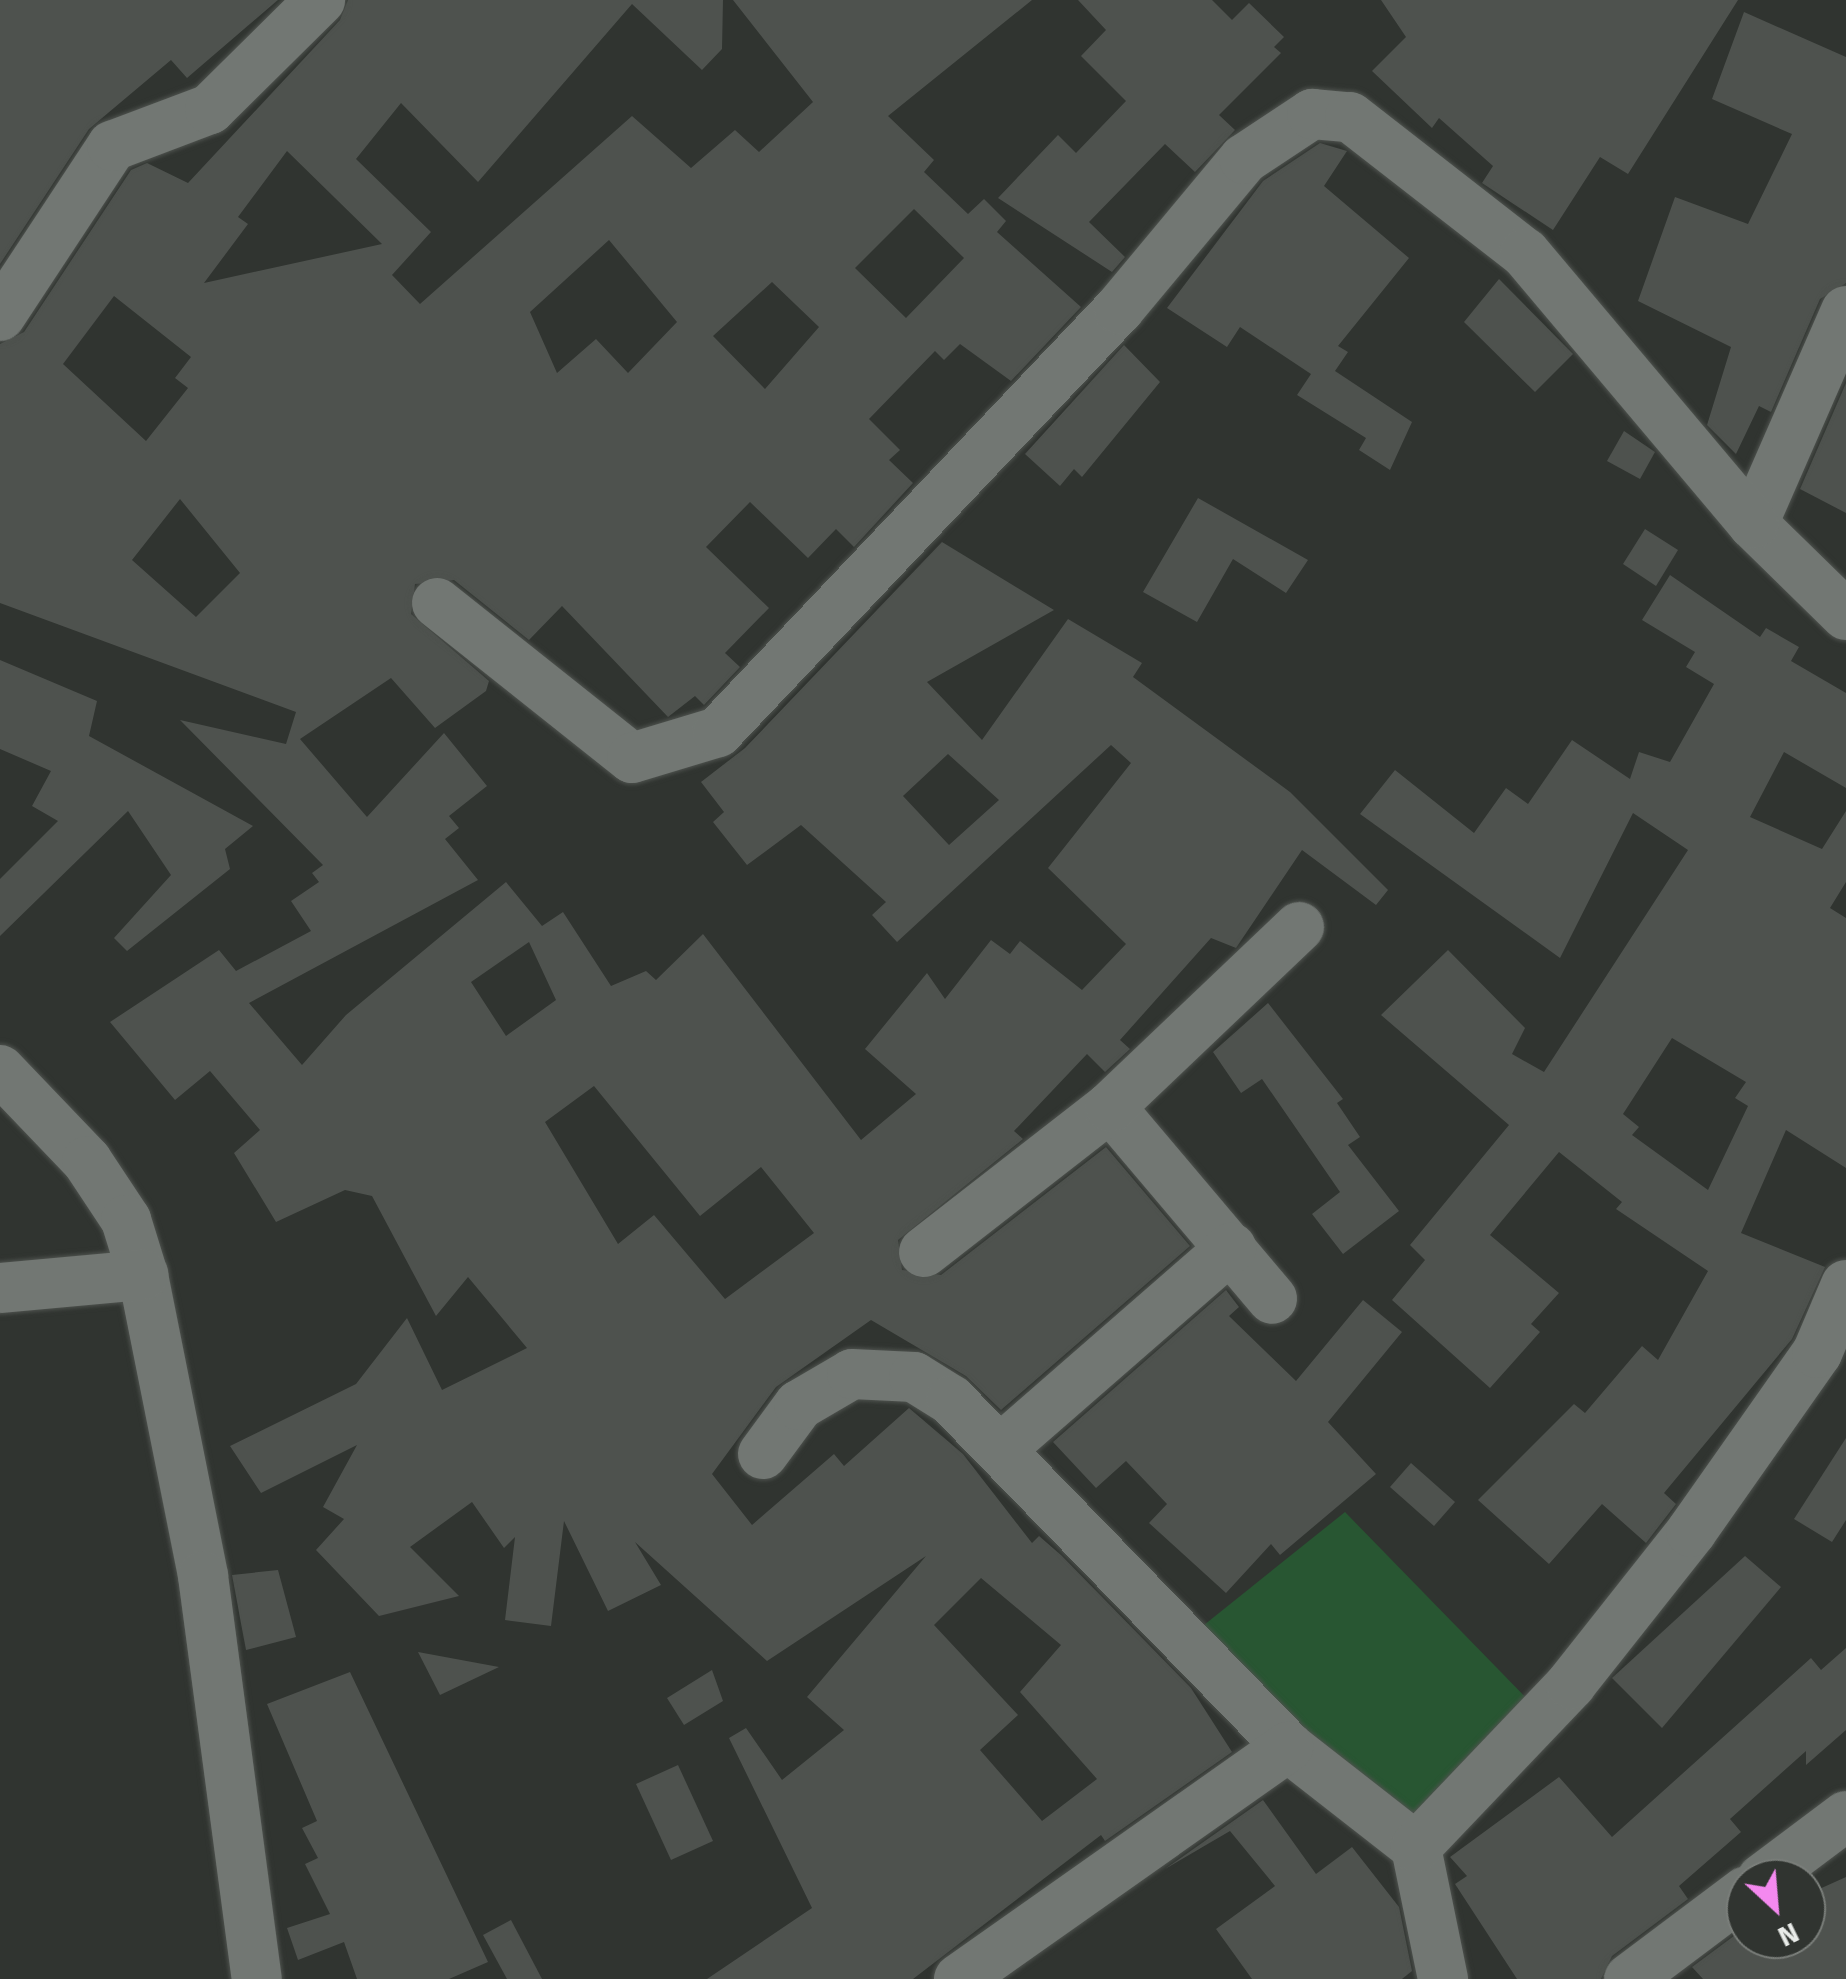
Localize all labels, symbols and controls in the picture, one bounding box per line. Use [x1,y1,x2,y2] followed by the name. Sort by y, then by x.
[1726,1859,1826,1959] north arrow
[1773,1916,1804,1954] text: N

